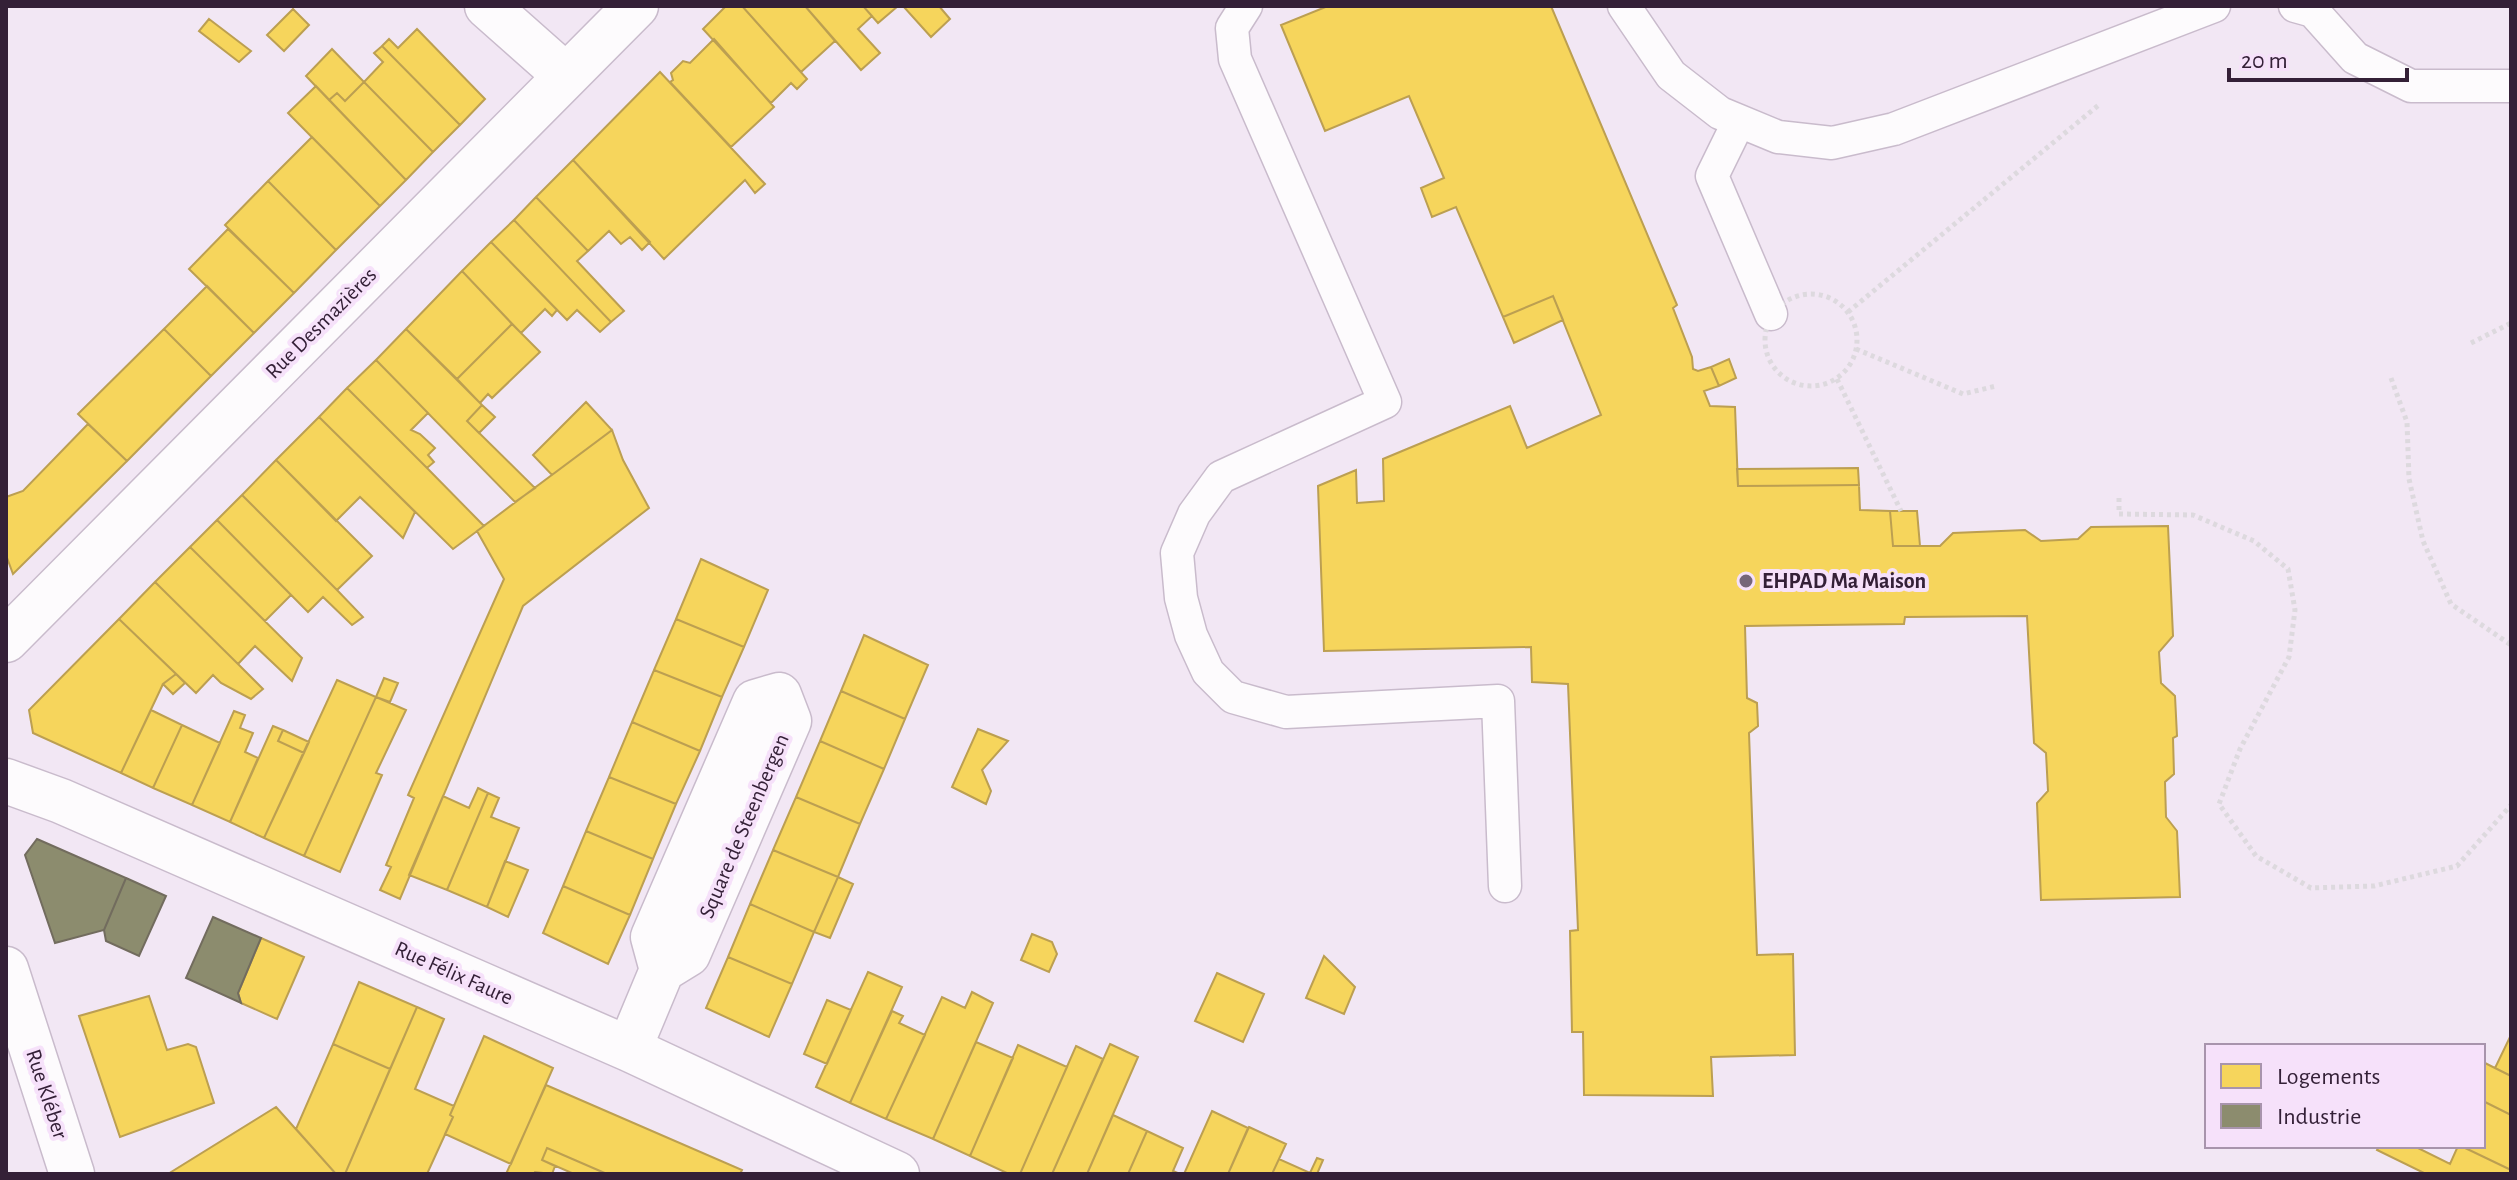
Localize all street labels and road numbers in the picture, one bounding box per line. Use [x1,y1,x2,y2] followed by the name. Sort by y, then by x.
[261,263,381,383] street label: Rue Desmazières
[695,731,793,921] street label: Square de Steenbergen
[392,937,516,1009] street label: Rue Félix Faure
[22,1046,72,1142] street label: Rue Kléber

